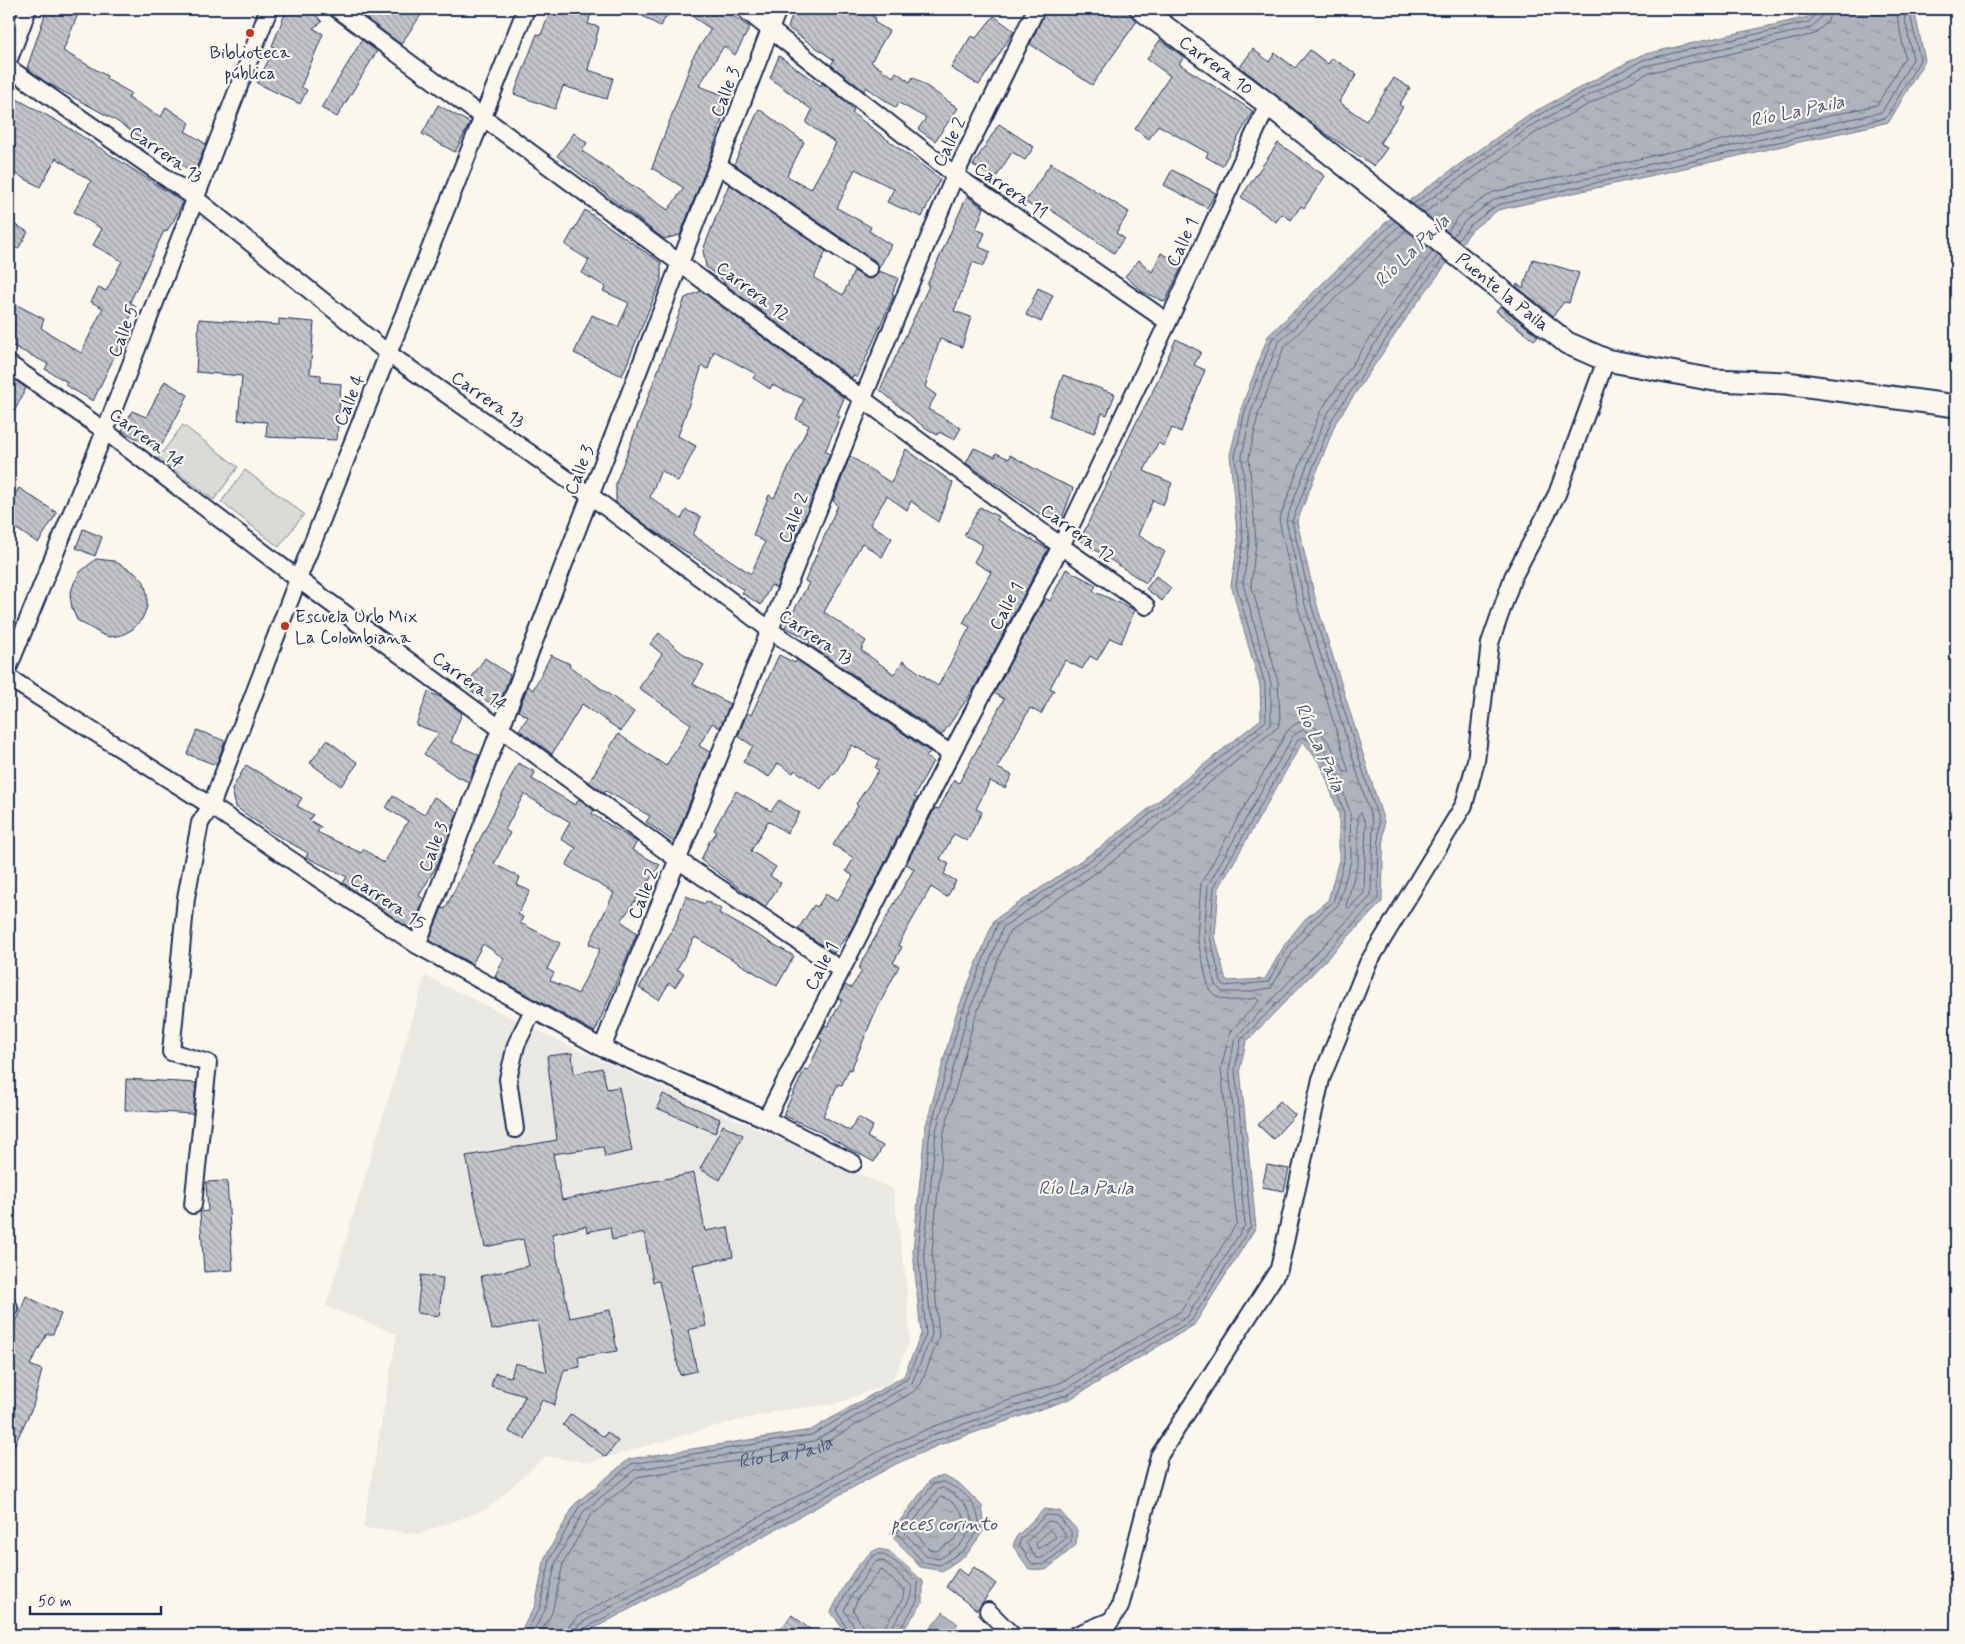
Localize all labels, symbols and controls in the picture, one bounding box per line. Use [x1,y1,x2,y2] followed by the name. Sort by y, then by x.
[244,27,256,39] marker: Biblioteca pública
[1174,30,1258,102] street label: Carrera 10
[210,41,291,86] place label: Biblioteca pública
[705,64,746,121] street label: Calle 3
[1748,89,1847,134] water label: Río La Paila
[928,113,972,171] street label: Calle 2
[124,121,207,189] street label: Carrera 13
[969,157,1052,225] street label: Carrera 11
[1369,208,1456,293] water label: Río La Paila
[1161,214,1205,271] street label: Calle 1
[1450,248,1554,337] street label: Puente la Paila
[711,256,794,327] street label: Carrera 12
[103,302,145,361] street label: Calle 5
[446,366,529,434] street label: Carrera 13
[329,371,371,430] street label: Calle 4
[104,403,189,475] street label: Carrera 14
[559,442,600,499] street label: Calle 3
[773,489,815,547] street label: Calle 2
[1035,499,1119,569] street label: Carrera 12
[984,578,1030,635] street label: Calle 1
[774,604,857,672] street label: Carrera 13
[295,605,418,650] place label: Escuela Urb Mix La Colombiana
[279,620,291,632] marker: Escuela Urb Mix La Colombiana
[427,646,512,717] street label: Carrera 14
[1289,699,1351,797] water label: Río La Paila
[413,819,454,876] street label: Calle 3
[623,865,665,923] street label: Calle 2
[345,868,430,936] street label: Carrera 15
[799,938,844,995] street label: Calle 1
[1038,1176,1134,1201] water label: Río La Paila
[736,1430,838,1474] water label: Río La Paila
[891,1512,998,1537] water label: peces corinto
[30,1584,161,1616] scale bar
[38,1592,72,1612] text: 50 m

